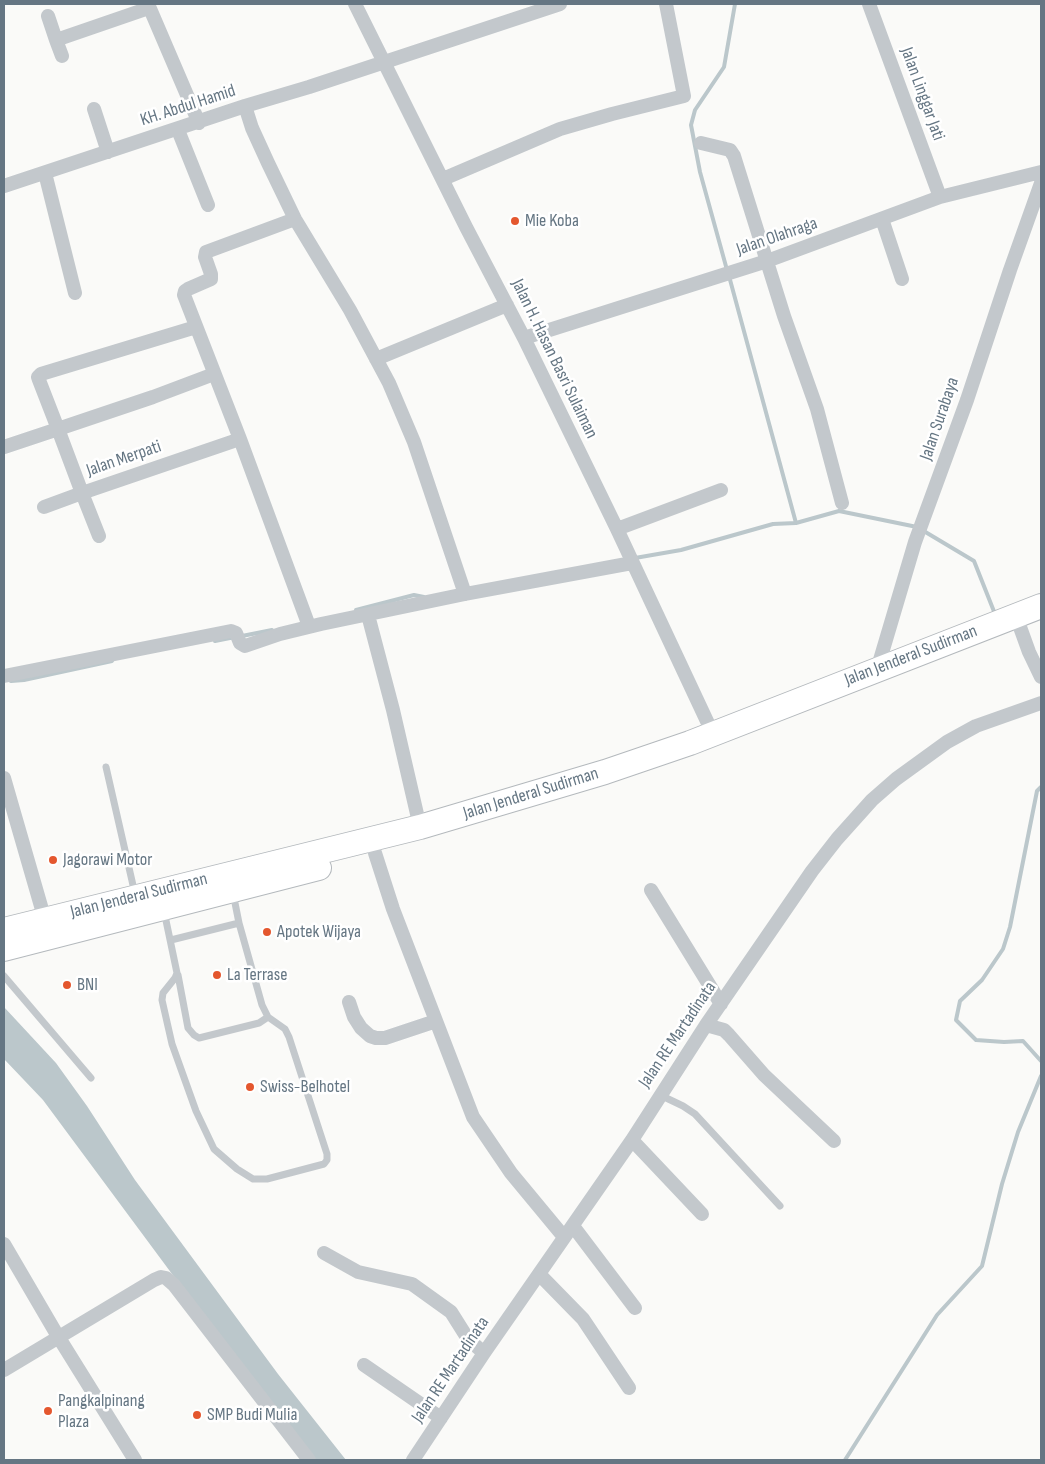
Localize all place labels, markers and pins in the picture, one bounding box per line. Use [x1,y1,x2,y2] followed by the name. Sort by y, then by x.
[525,210,579,232] place label: Mie Koba
[509,215,521,227] marker: Mie Koba
[63,849,152,871] place label: Jagorawi Motor
[47,854,59,866] marker: Jagorawi Motor
[277,921,361,943] place label: Apotek Wijaya
[261,926,273,938] marker: Apotek Wijaya
[227,964,287,986] place label: La Terrase
[211,969,223,981] marker: La Terrase
[77,974,98,996] place label: BNI
[61,979,73,991] marker: BNI
[260,1076,350,1098] place label: Swiss-Belhotel
[244,1081,256,1093] marker: Swiss-Belhotel
[58,1390,145,1432] place label: Pangkalpinang Plaza
[207,1404,297,1426] place label: SMP Budi Mulia
[42,1405,54,1417] marker: Pangkalpinang Plaza
[191,1409,203,1421] marker: SMP Budi Mulia

